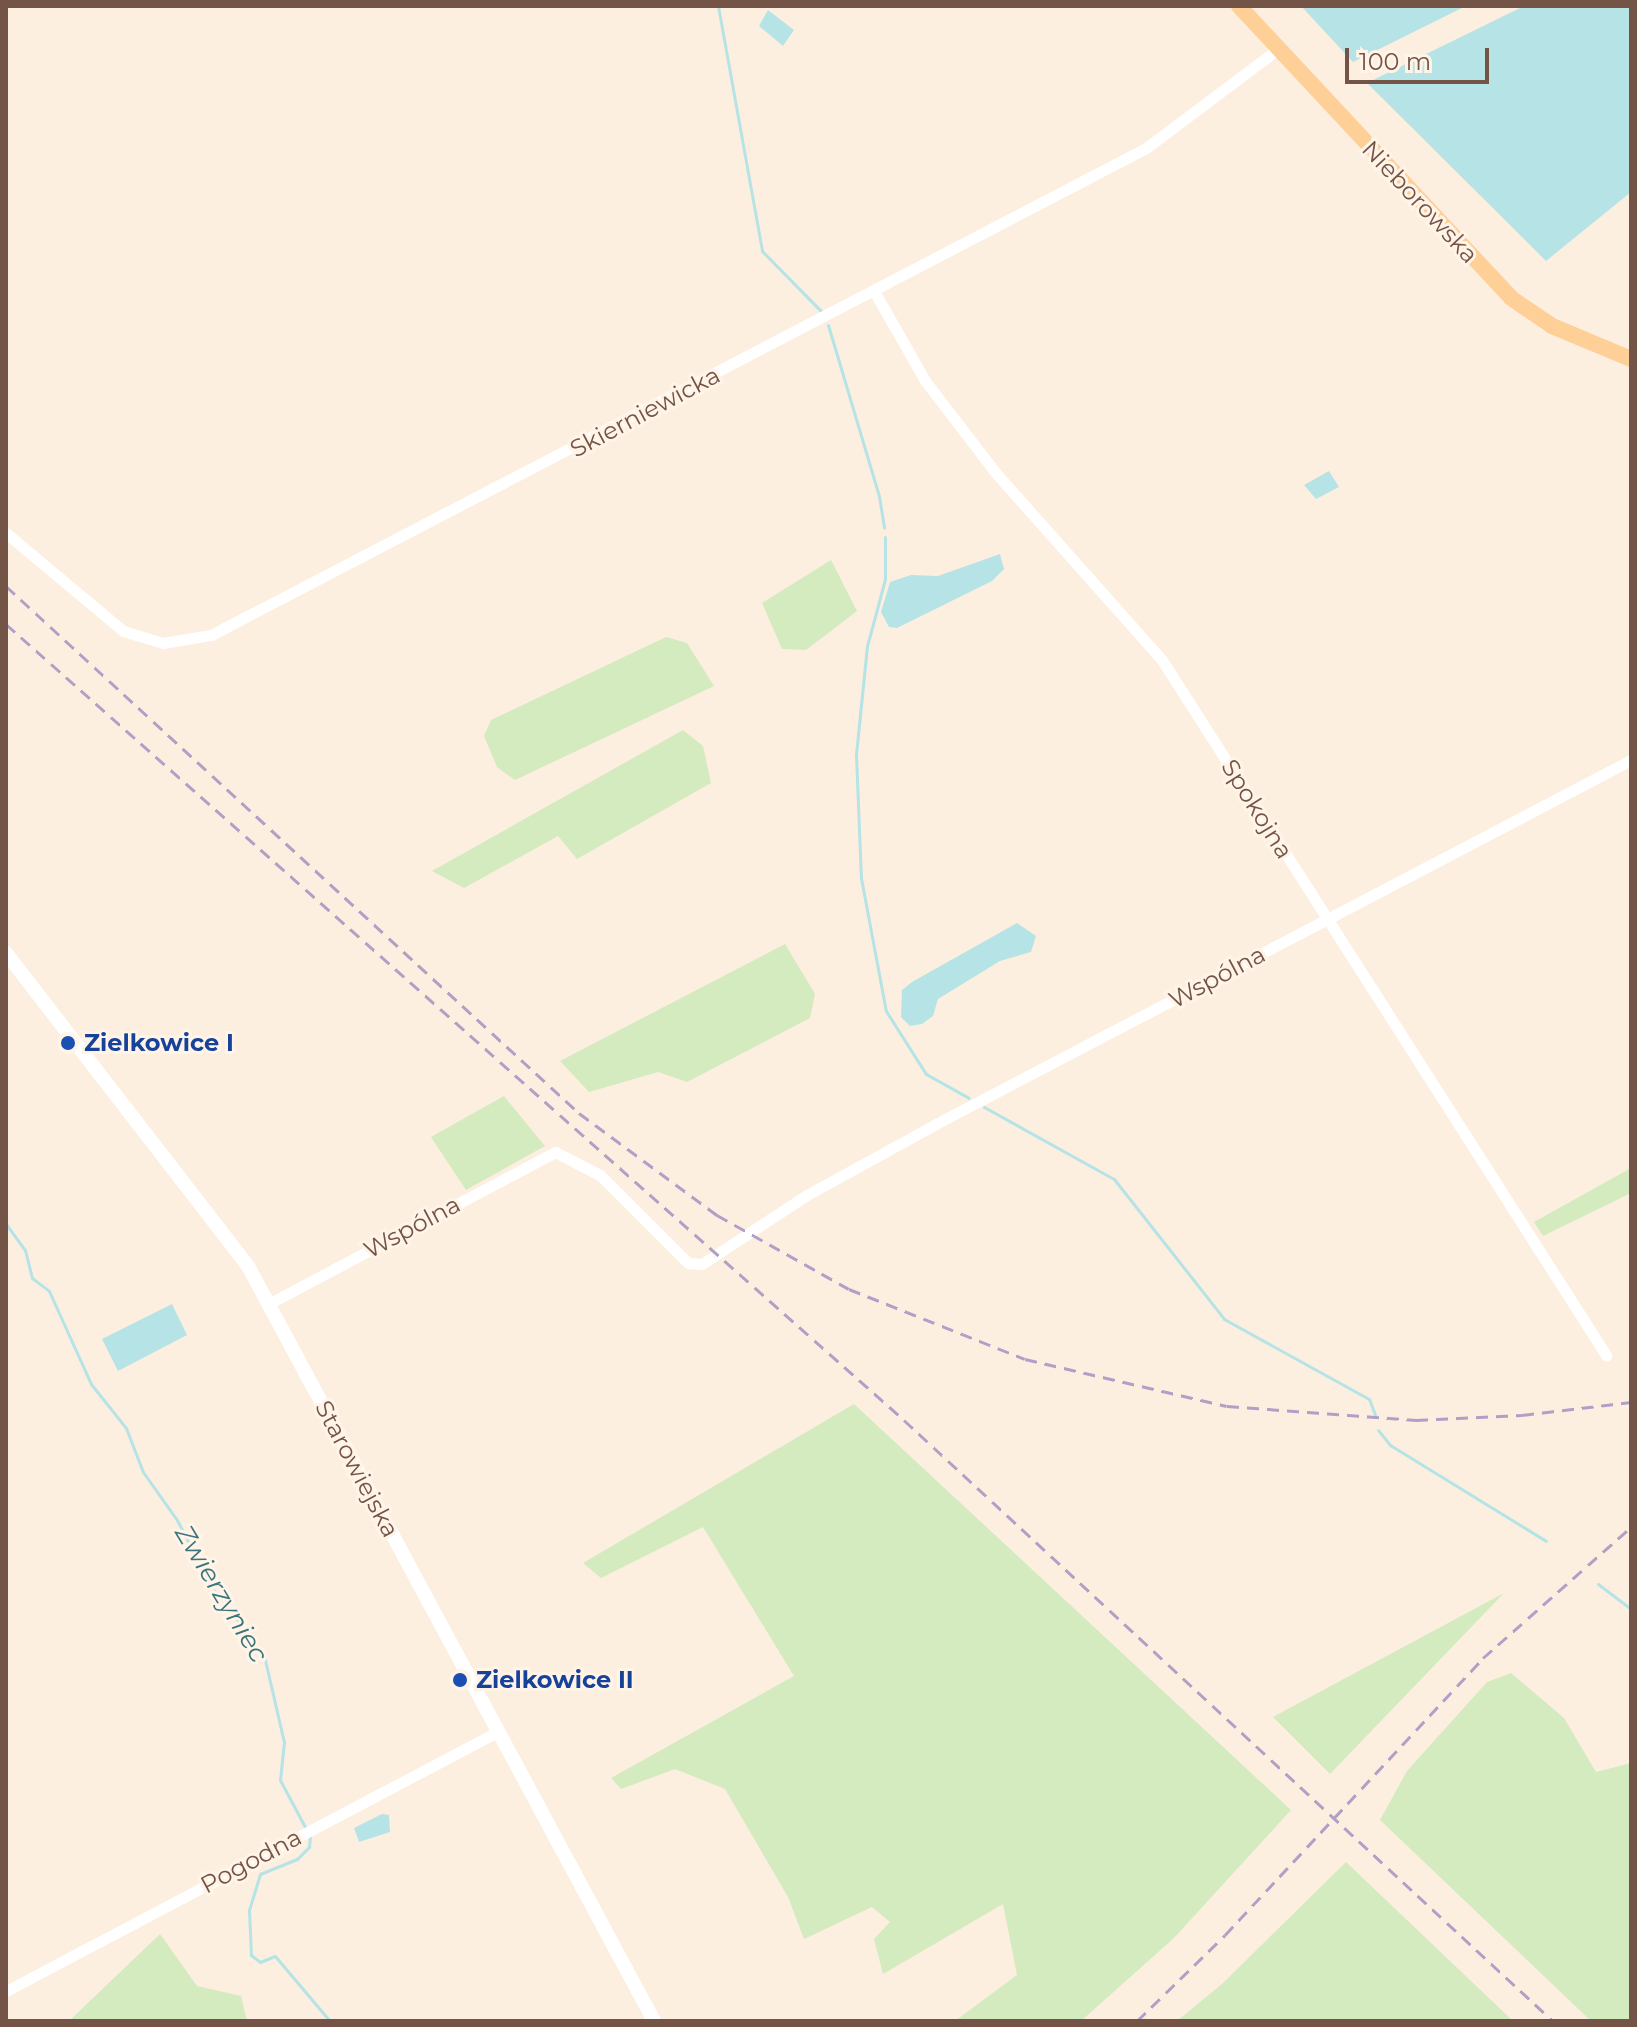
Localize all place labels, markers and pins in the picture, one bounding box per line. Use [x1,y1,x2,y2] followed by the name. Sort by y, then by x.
[84,1029,234,1057] place label: Zielkowice I
[59,1034,77,1052] marker: Zielkowice I
[476,1666,634,1694] place label: Zielkowice II
[451,1671,469,1689] marker: Zielkowice II

